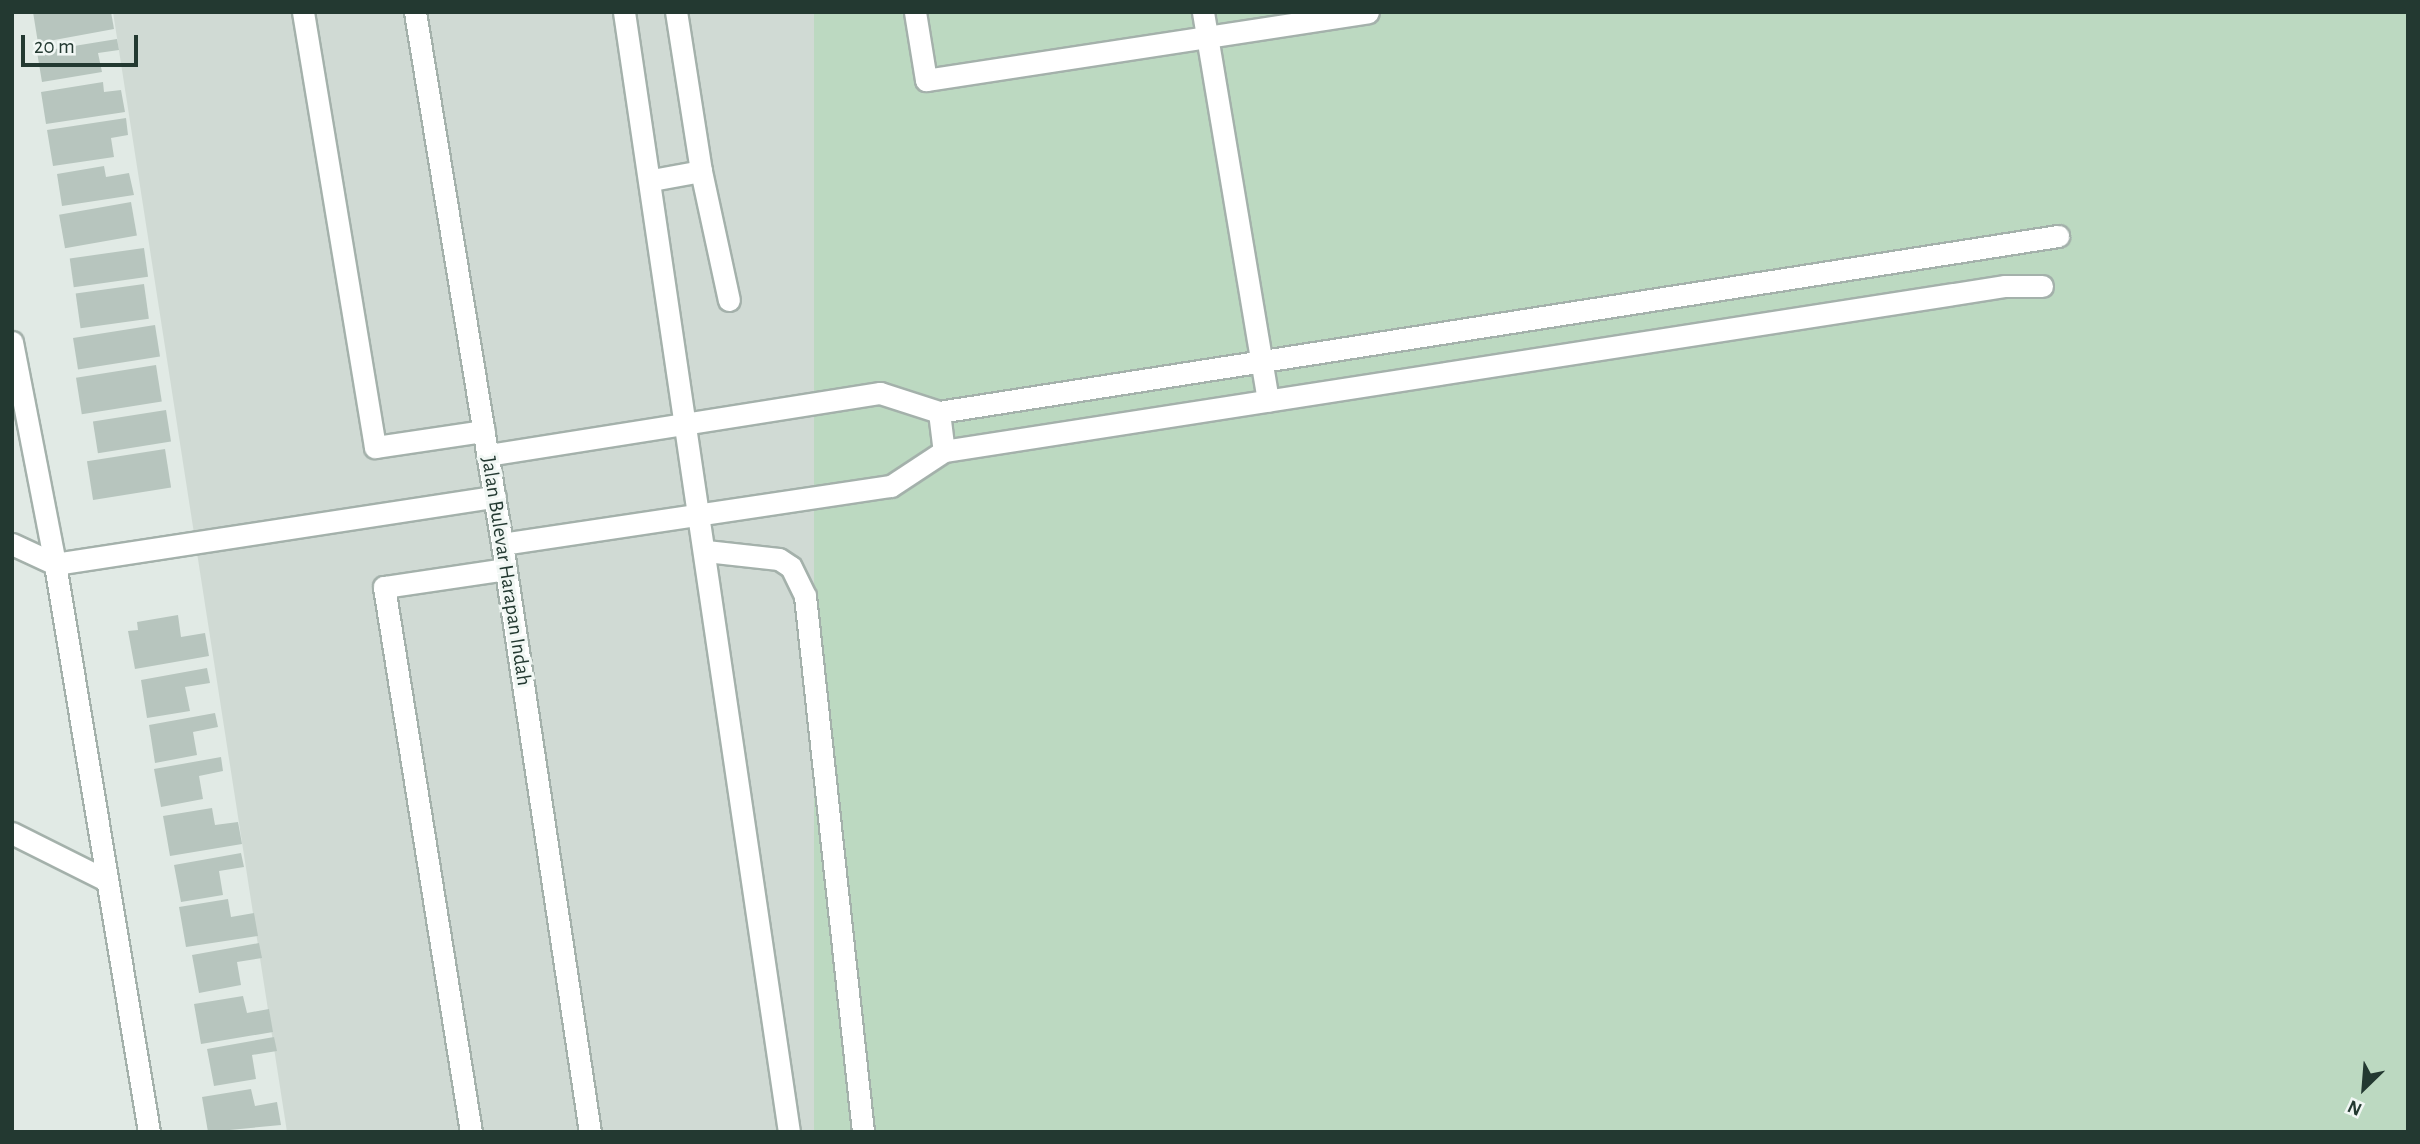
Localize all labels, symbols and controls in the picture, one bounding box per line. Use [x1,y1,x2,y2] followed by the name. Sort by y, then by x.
[24,21,142,65] scale bar
[34,36,75,57] text: 20 m
[475,455,537,687] street label: Jalan Bulevar Harapan Indah
[2329,1053,2399,1123] north arrow
[2345,1096,2365,1119] text: N

